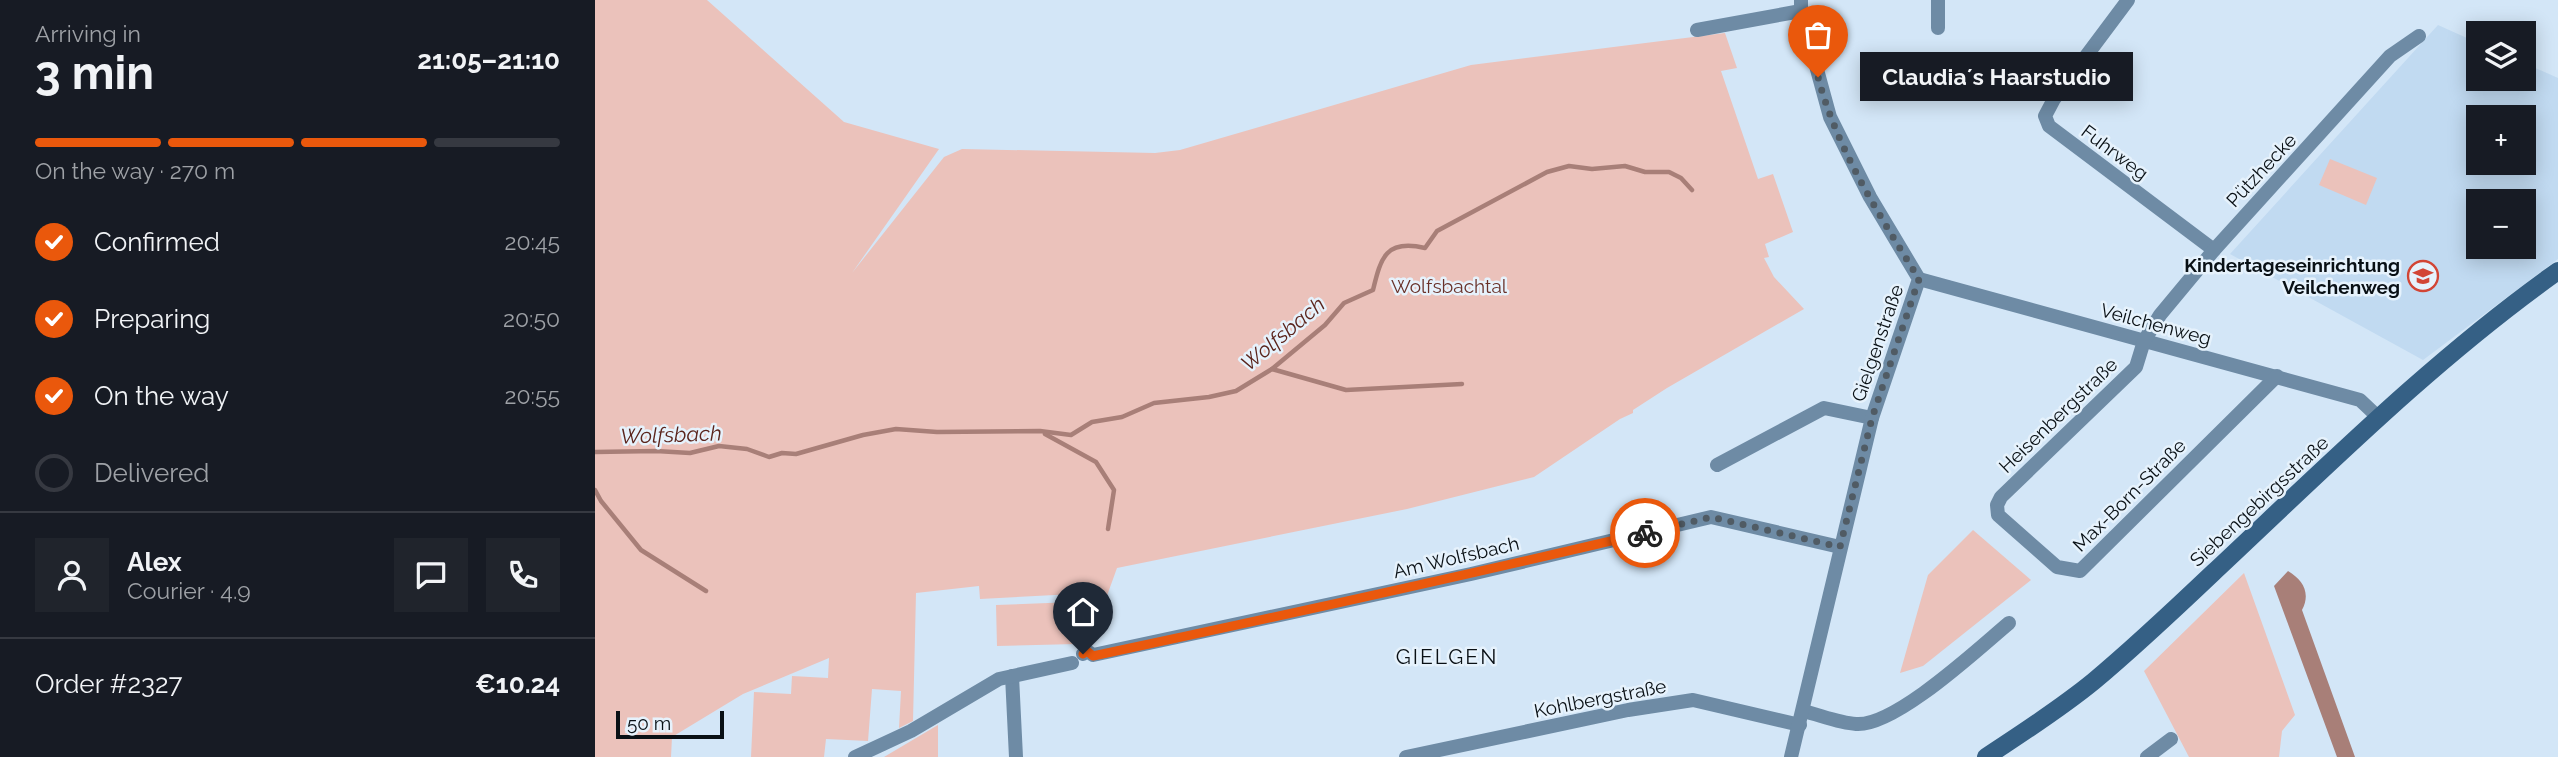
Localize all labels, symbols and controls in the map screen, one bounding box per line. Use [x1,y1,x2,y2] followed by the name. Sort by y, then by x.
[1788,5,1848,77] pin
[1799,16,1837,54] icon: bag
[35,20,141,47] text: Arriving in
[2466,21,2536,259] map controls
[2466,21,2536,91] button: layers
[417,45,560,75] text: 21:05–21:10
[35,46,154,100] text: 3 min
[1860,52,2133,102] callout: Claudia´s Haarstudio
[1882,63,2111,90] text: Claudia´s Haarstudio
[2466,105,2536,175] button: +
[2077,120,2153,184] street label: Fuhrweg
[2222,129,2300,211] street label: Pützhecke
[35,157,235,184] text: On the way · 270 m
[2466,189,2536,259] button: −
[35,223,73,261] icon: check
[94,227,220,257] text: Confirmed
[505,228,560,255] text: 20:45
[2184,254,2400,298] place label: Kindertageseinrichtung Veilchenweg
[2406,259,2440,293] school or university icon: Kindertageseinrichtung Veilchenweg
[1391,275,1508,297] park label: Wolfsbachtal
[1847,282,1907,404] street label: Gielgenstraße
[1236,291,1330,376] water label: Wolfsbach
[2098,299,2214,349] street label: Veilchenweg
[35,300,73,338] icon: check
[94,304,210,334] text: Preparing
[503,305,560,332] text: 20:50
[1994,353,2122,477] street label: Heisenbergstraße
[35,377,73,415] icon: check
[94,381,229,411] text: On the way
[505,382,560,409] text: 20:55
[620,420,722,449] water label: Wolfsbach
[2185,431,2333,571] street label: Siebengebirgsstraße
[2068,434,2190,556] street label: Max-Born-Straße
[94,458,209,488] text: Delivered
[1610,498,1680,568] courier
[1626,514,1664,552] icon: bike
[1391,532,1521,582] street label: Am Wolfsbach
[35,538,109,612] button: person
[394,538,468,612] button: chat
[486,538,560,612] button: phone
[127,547,182,577] text: Alex
[127,577,251,604] text: Courier · 4.9
[1053,582,1113,654] pin
[1064,593,1102,631] icon: home
[1396,644,1498,669] district label: GIELGEN
[35,669,182,699] text: Order #2327
[475,669,560,699] text: €10.24
[1532,674,1668,722] street label: Kohlbergstraße
[616,708,725,740] scale bar
[627,712,671,734] text: 50 m

